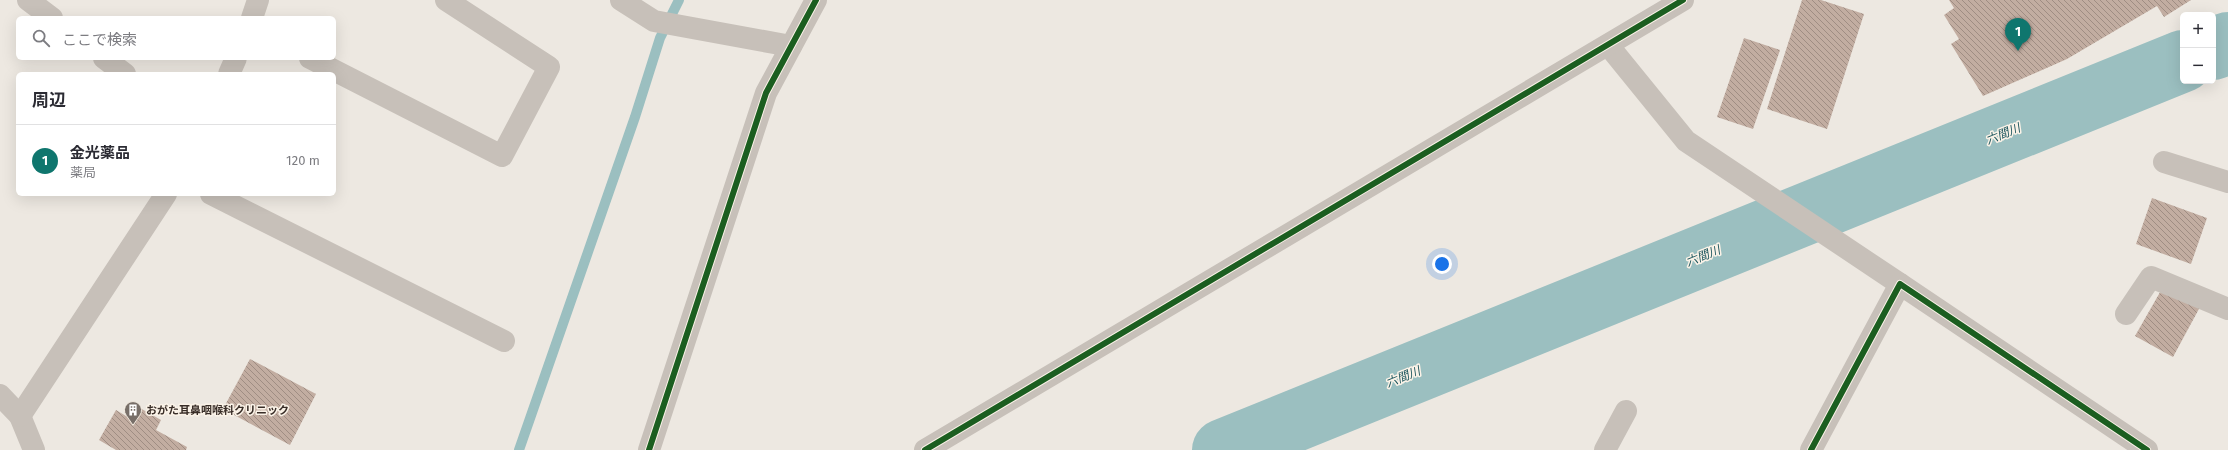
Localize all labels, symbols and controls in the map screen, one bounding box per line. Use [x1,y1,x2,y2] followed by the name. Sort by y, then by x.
[2180,12,2216,84] map controls
[2180,12,2216,48] button: +
[16,16,336,60] search box
[2005,18,2031,51] pin: 1
[30,27,52,49] icon: search
[62,31,137,49] text: ここで検索
[2180,48,2216,84] button: −
[32,90,66,111] text: 周辺
[1984,120,2024,147] water label: 六間川
[70,144,130,162] text: 金光薬品
[42,153,48,168] text: 1
[286,153,320,168] text: 120 m
[70,165,96,180] text: 薬局
[1684,242,1724,269] water label: 六間川
[1432,254,1452,274] your location
[1384,363,1424,390] water label: 六間川
[123,400,143,425] building icon: おがた耳鼻咽喉科クリニック
[146,404,289,417] place label: おがた耳鼻咽喉科クリニック

